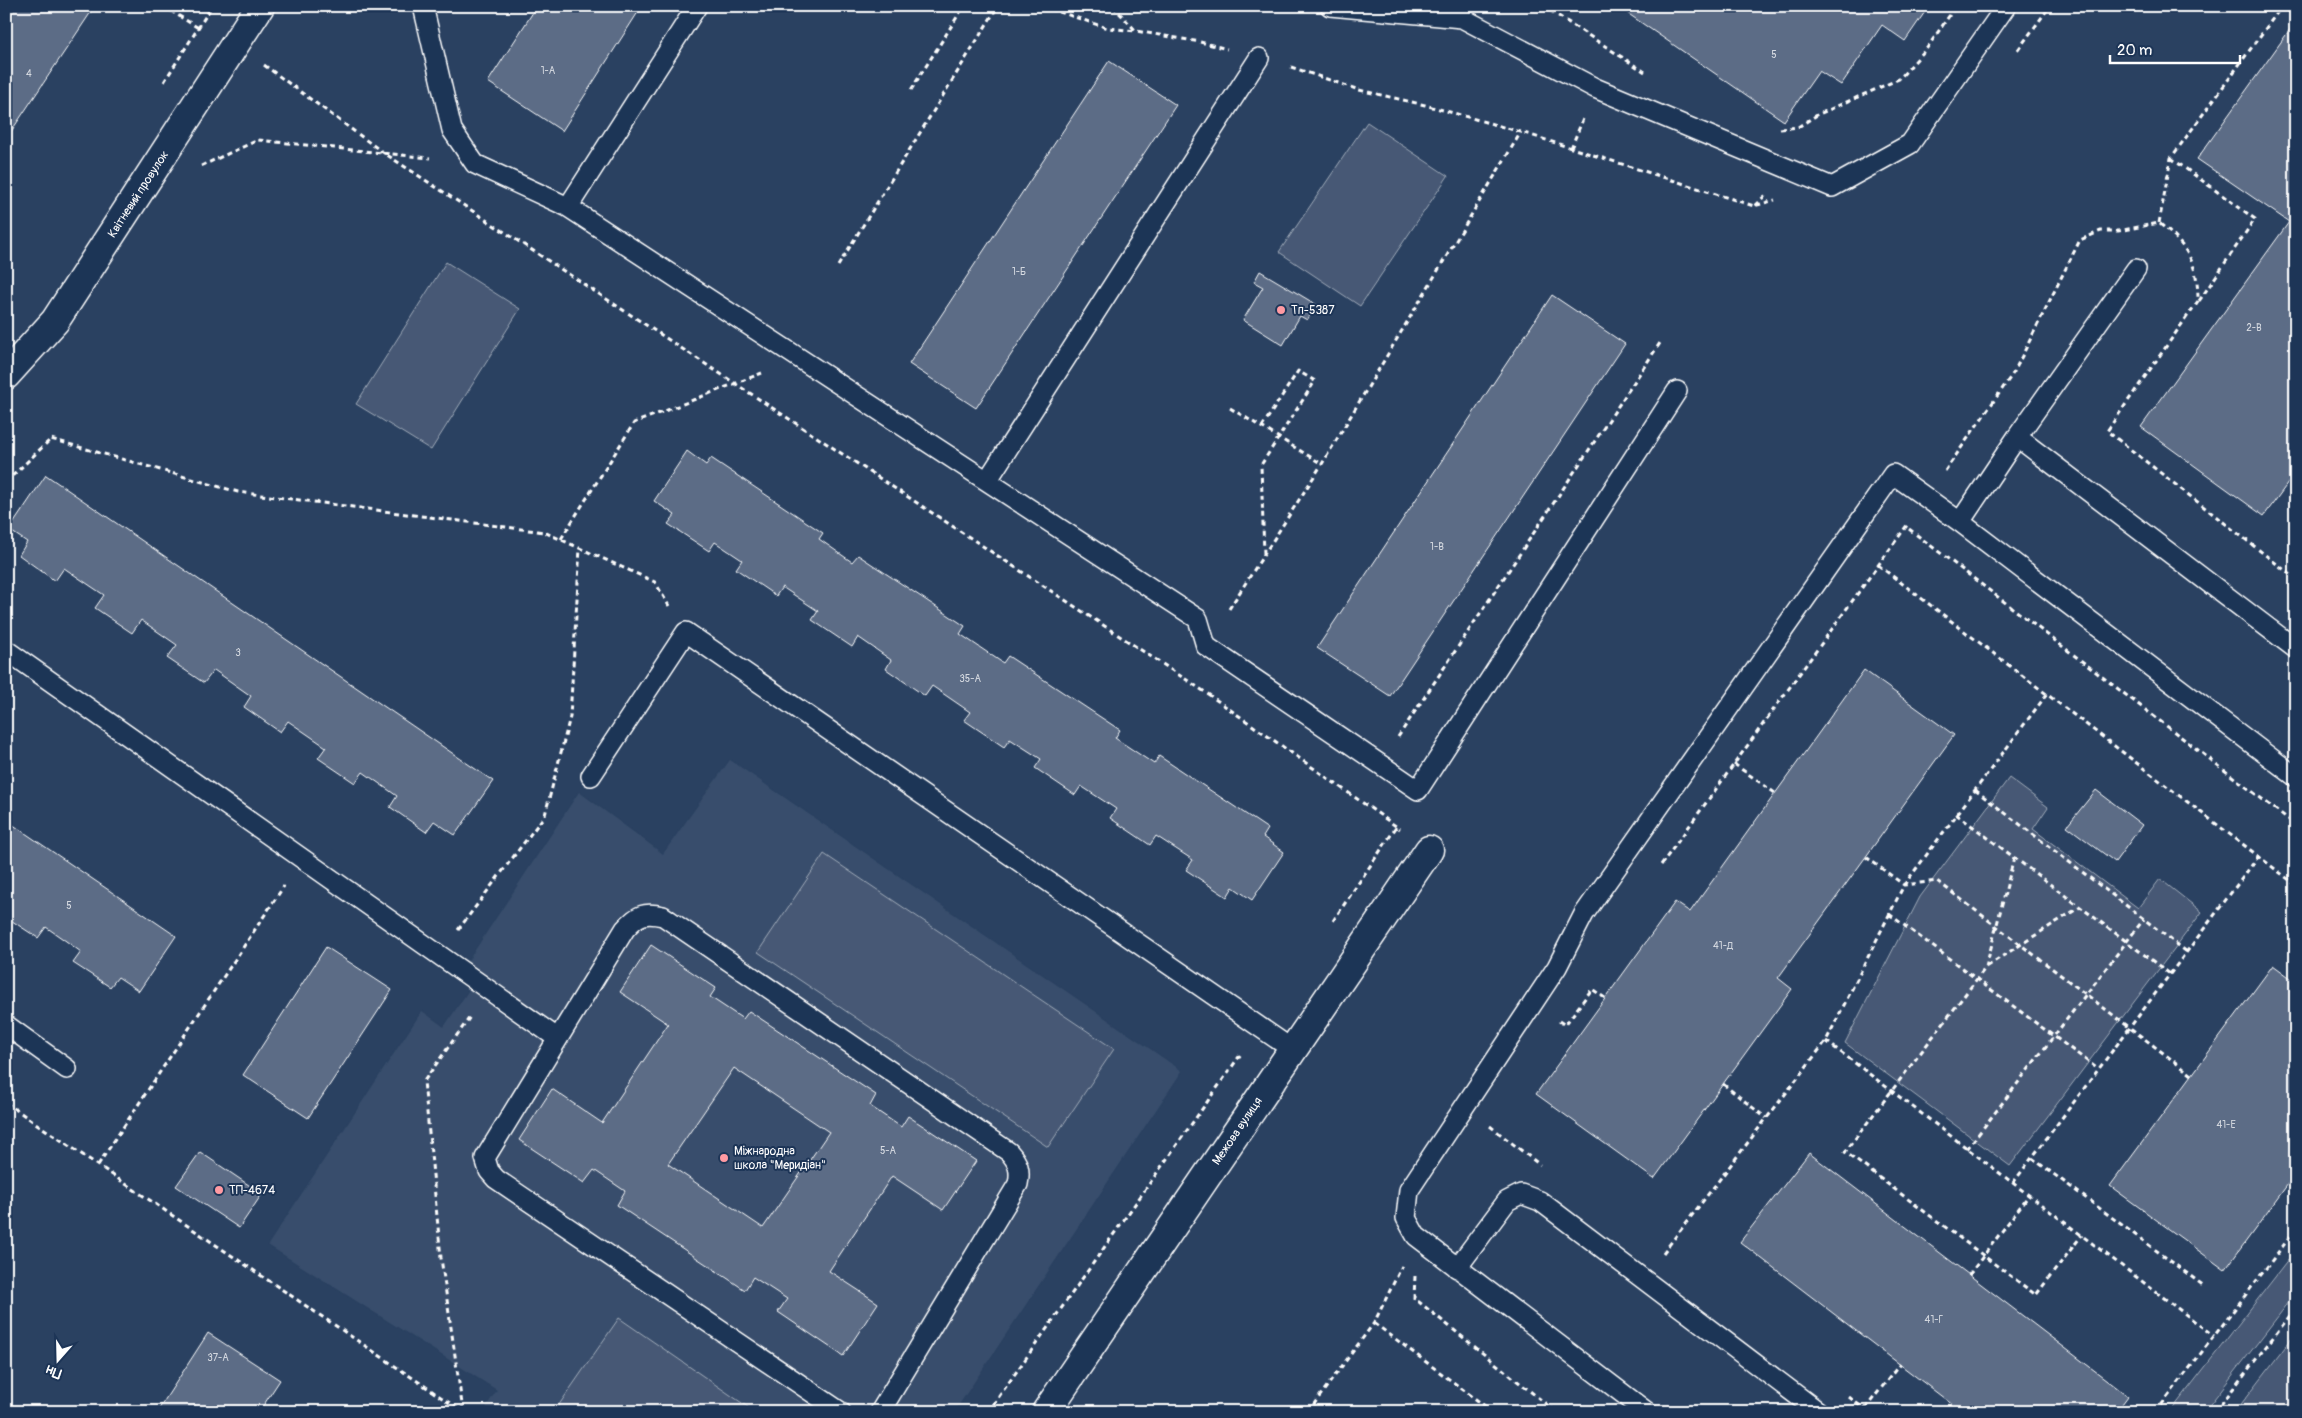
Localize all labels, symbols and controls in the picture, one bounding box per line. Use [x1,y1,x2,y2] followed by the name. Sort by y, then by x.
[2110,32,2240,64] scale bar
[2117,41,2152,60] text: 20 m
[1771,49,1777,61] house number: 5
[541,65,556,77] house number: 1-А
[26,68,32,80] house number: 4
[105,148,172,241] street label: Квітневий провулок
[1012,266,1026,278] house number: 1-Б
[1291,303,1335,318] place label: Тп-5387
[1275,304,1287,316] marker: Тп-5387
[2246,322,2262,334] house number: 2-В
[1430,541,1444,553] house number: 1-В
[235,647,241,659] house number: 3
[959,673,981,685] house number: 35-А
[66,900,72,912] house number: 5
[1713,940,1734,952] house number: 41-Д
[1209,1094,1266,1168] street label: Межова вулиця
[2216,1119,2236,1131] house number: 41-Е
[734,1144,826,1173] place label: Міжнародна школа "Меридіан"
[880,1145,897,1157] house number: 5-А
[718,1152,730,1164] marker: Міжнародна школа "Меридіан"
[229,1183,275,1198] place label: ТП-4674
[213,1184,225,1196] marker: ТП-4674
[1925,1314,1944,1326] house number: 41-Г
[32,1336,82,1386] north arrow
[207,1352,229,1364] house number: 37-А
[44,1361,64,1382] text: Пн

